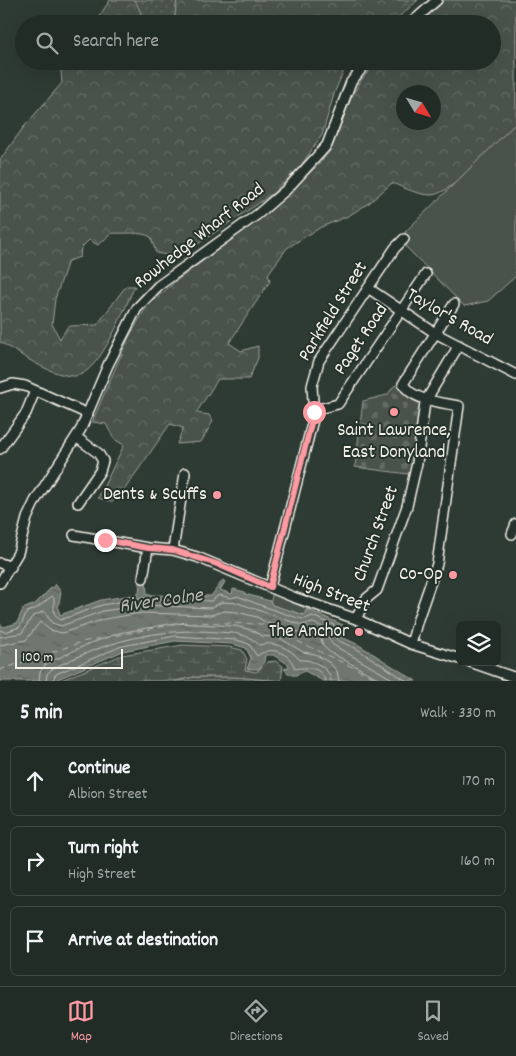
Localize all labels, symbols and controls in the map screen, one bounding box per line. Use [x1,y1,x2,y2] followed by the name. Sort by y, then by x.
[15,15,501,70] search box
[33,29,61,57] icon: search
[73,29,159,56] text: Search here
[396,85,441,130] north arrow
[129,177,271,297] street label: Rowhedge Wharf Road
[292,257,376,367] street label: Parkfield Street
[401,282,497,354] street label: Taylor's Road
[328,299,396,381] street label: Paget Road
[303,401,326,424] route start
[388,406,400,418] marker: Saint Lawrence, East Donyland
[337,418,451,467] place label: Saint Lawrence, East Donyland
[103,482,207,509] place label: Dents & Scuffs
[347,482,407,586] street label: Church Street
[211,489,223,501] marker: Dents & Scuffs
[94,529,117,552] route end
[399,562,443,589] place label: Co-Op
[288,567,374,621] street label: High Street
[447,569,459,581] marker: Co-Op
[117,582,206,622] water label: River Colne
[269,619,349,646] place label: The Anchor
[456,621,501,666] map controls
[456,621,501,666] button: layers
[353,626,365,638] marker: The Anchor
[15,646,122,669] scale bar
[22,648,53,668] text: 100 m
[20,699,63,729] text: 5 min
[420,702,496,725] text: Walk · 330 m
[68,756,130,783] text: Continue
[21,767,49,795] icon: ahead
[462,770,495,793] text: 170 m
[68,783,147,806] text: Albion Street
[68,836,139,863] text: Turn right
[21,847,49,875] icon: right
[460,850,495,873] text: 160 m
[68,863,136,886] text: High Street
[21,927,49,955] icon: arrive
[68,928,218,955] text: Arrive at destination
[67,997,95,1047] tab: Map
[230,997,283,1047] tab: Directions
[417,997,449,1047] tab: Saved

